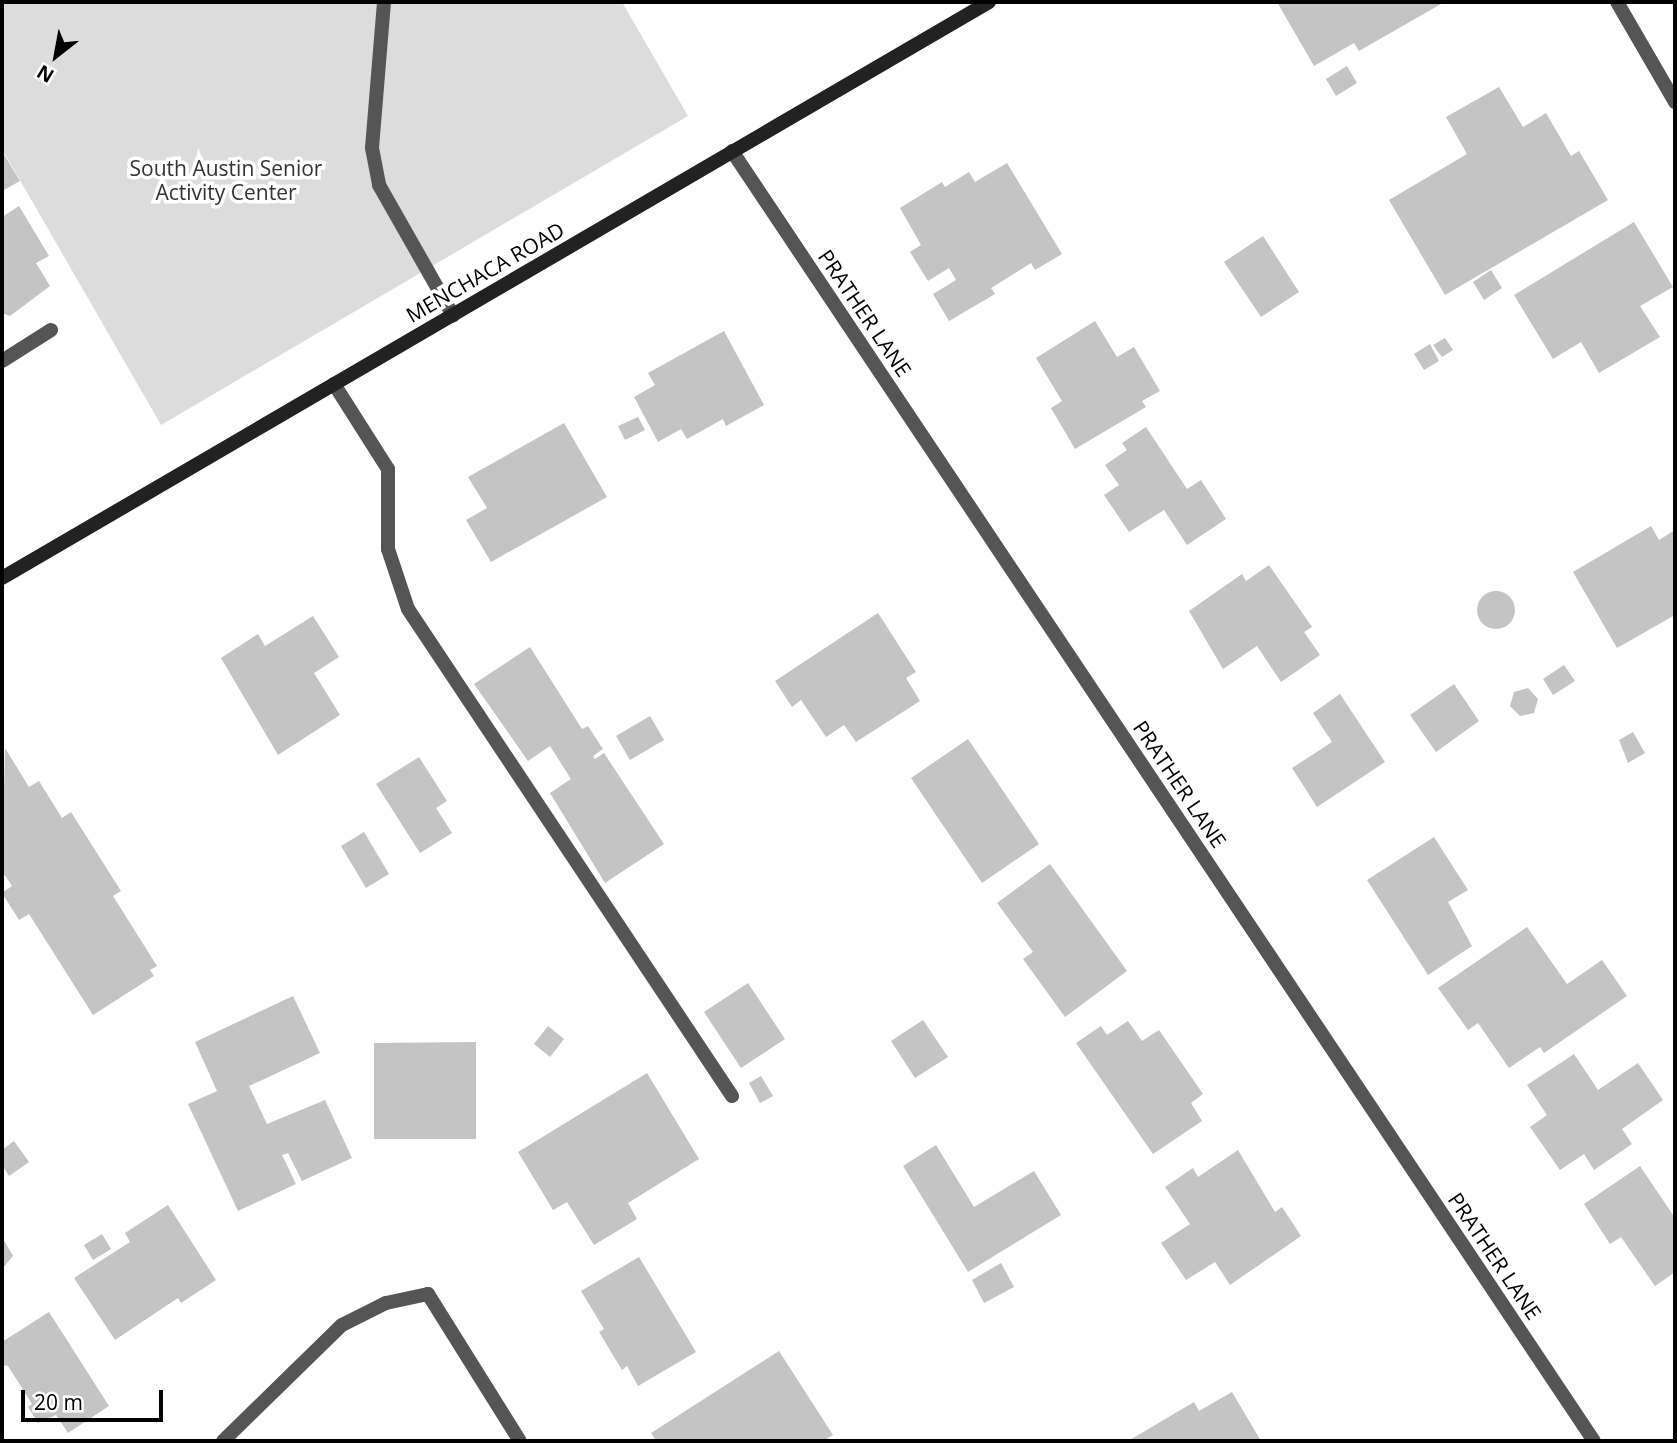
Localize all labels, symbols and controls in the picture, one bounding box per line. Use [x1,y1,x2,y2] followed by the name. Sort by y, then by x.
[21,21,91,91] north arrow
[32,59,59,89] text: N
[130,155,322,205] park label: South Austin Senior Activity Center
[402,217,568,327] street label: MENCHACA ROAD
[813,245,917,381] street label: PRATHER LANE
[1128,716,1232,852] street label: PRATHER LANE
[1443,1188,1547,1324] street label: PRATHER LANE
[24,1376,166,1420] scale bar
[34,1388,83,1416] text: 20 m

